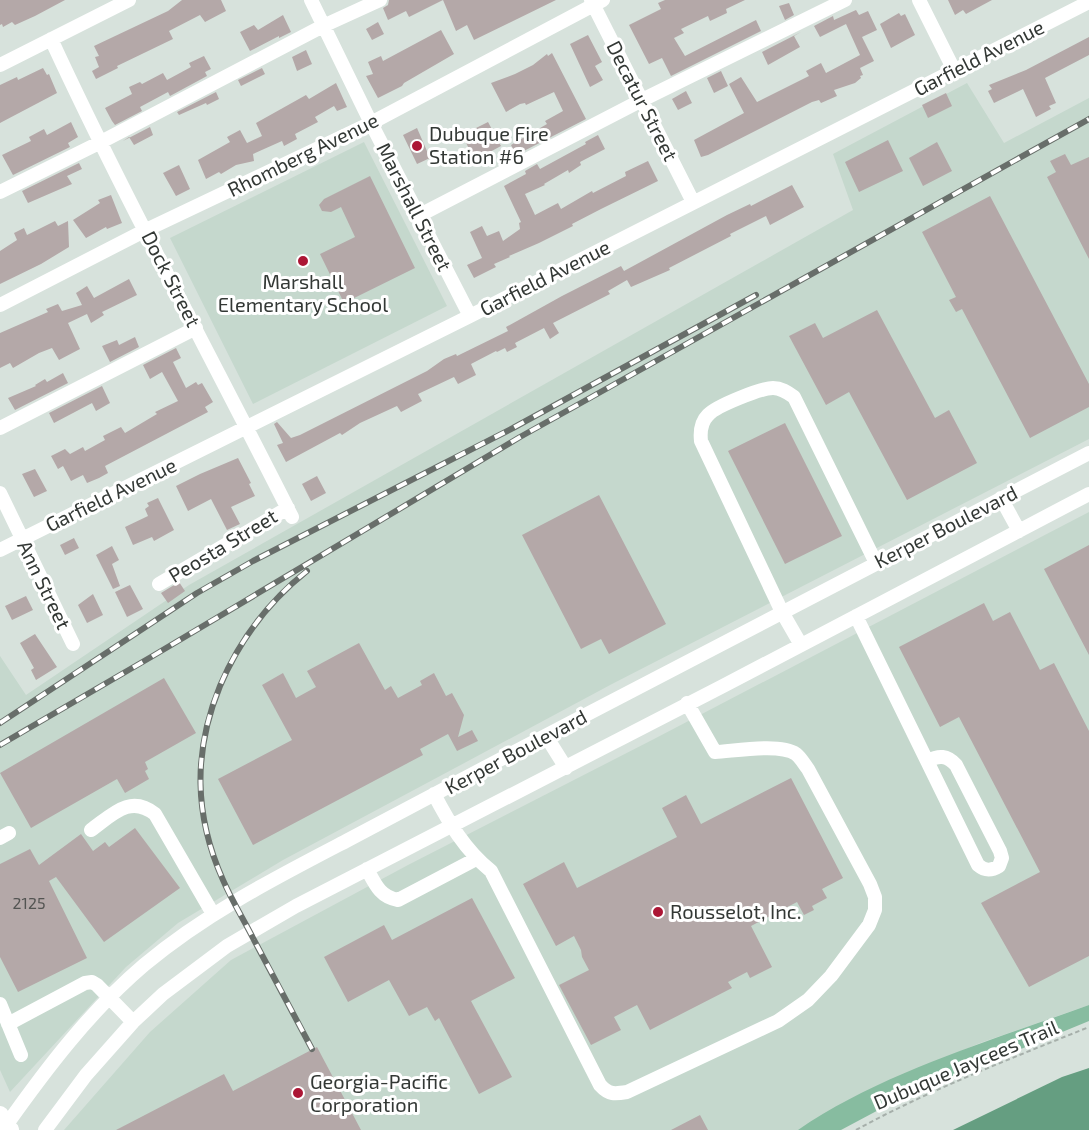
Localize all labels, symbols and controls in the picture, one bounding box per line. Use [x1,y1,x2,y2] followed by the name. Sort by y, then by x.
[909,14,1048,100] street label: Garfield Avenue
[602,37,684,165] street label: Decatur Street
[223,107,382,201] street label: Rhomberg Avenue
[429,121,549,168] place label: Dubuque Fire Station #6
[372,138,458,275] street label: Marshall Street
[410,139,424,153] marker: Dubuque Fire Station #6
[137,227,206,331] street label: Dock Street
[475,234,614,320] street label: Garfield Avenue
[296,254,310,268] marker: Marshall Elementary School
[218,269,388,316] place label: Marshall Elementary School
[41,452,180,536] street label: Garfield Avenue
[870,480,1021,572] street label: Kerper Boulevard
[164,503,282,587] street label: Peosta Street
[13,536,77,633] street label: Ann Street
[440,704,591,799] street label: Kerper Boulevard
[13,893,45,912] house number: 2125
[670,899,801,923] place label: Rousselot, Inc.
[651,905,665,919] marker: Rousselot, Inc.
[870,1014,1062,1114] street label: Dubuque Jaycees Trail
[310,1069,448,1116] place label: Georgia-Pacific Corporation
[291,1086,305,1100] marker: Georgia-Pacific Corporation

